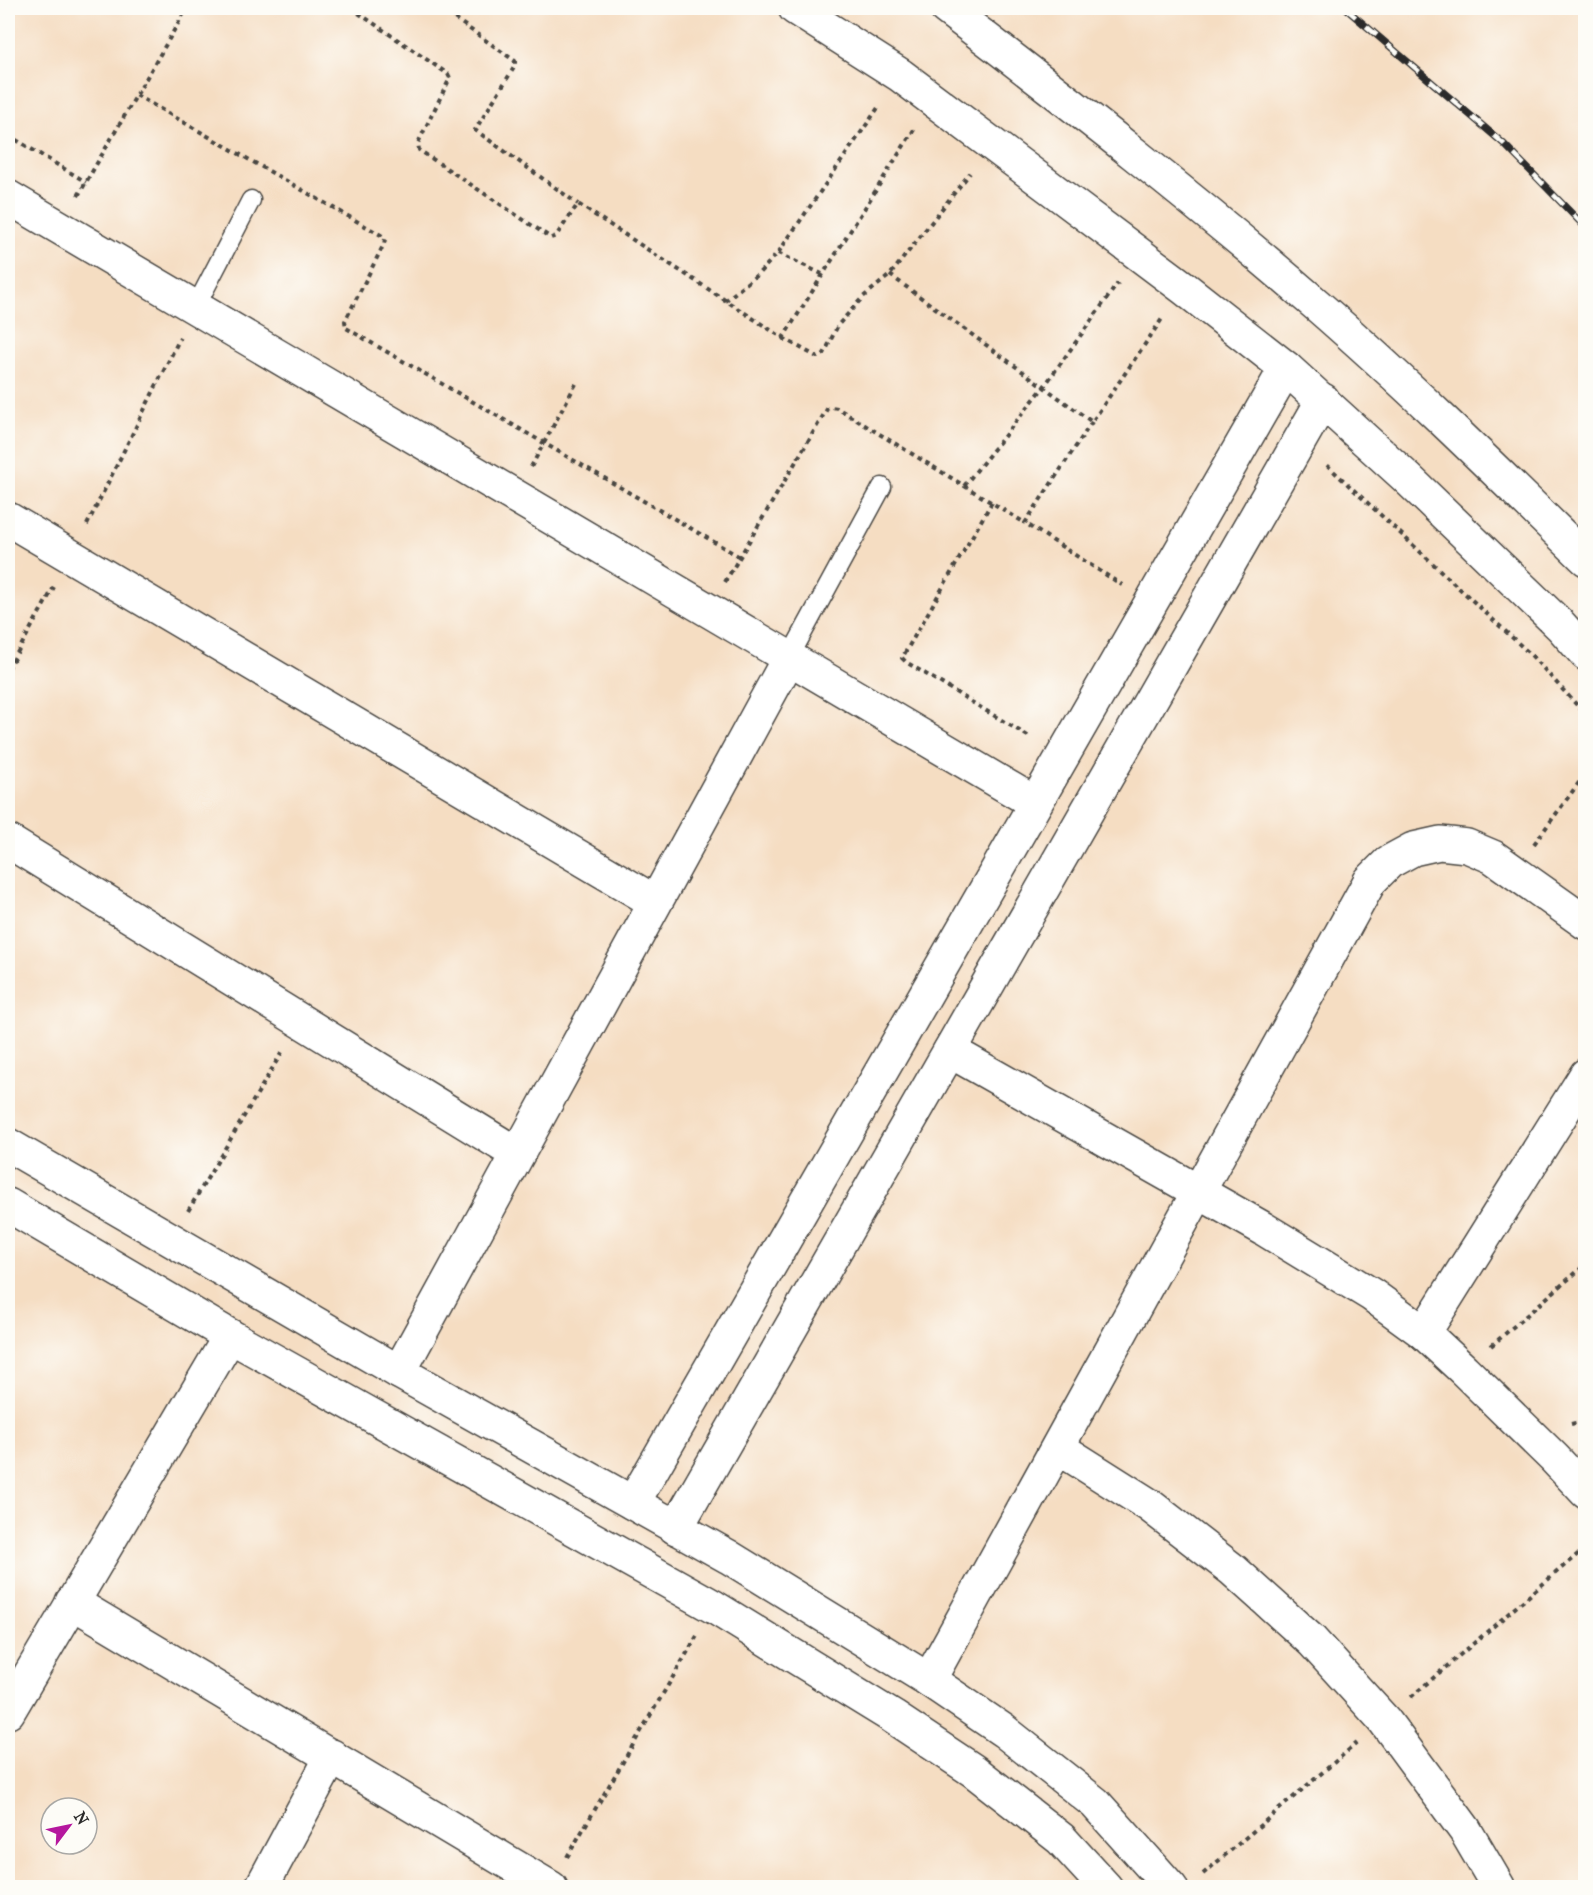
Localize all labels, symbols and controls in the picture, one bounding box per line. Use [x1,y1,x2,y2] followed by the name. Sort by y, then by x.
[39,1796,99,1856] north arrow
[70,1808,93,1829] text: N

